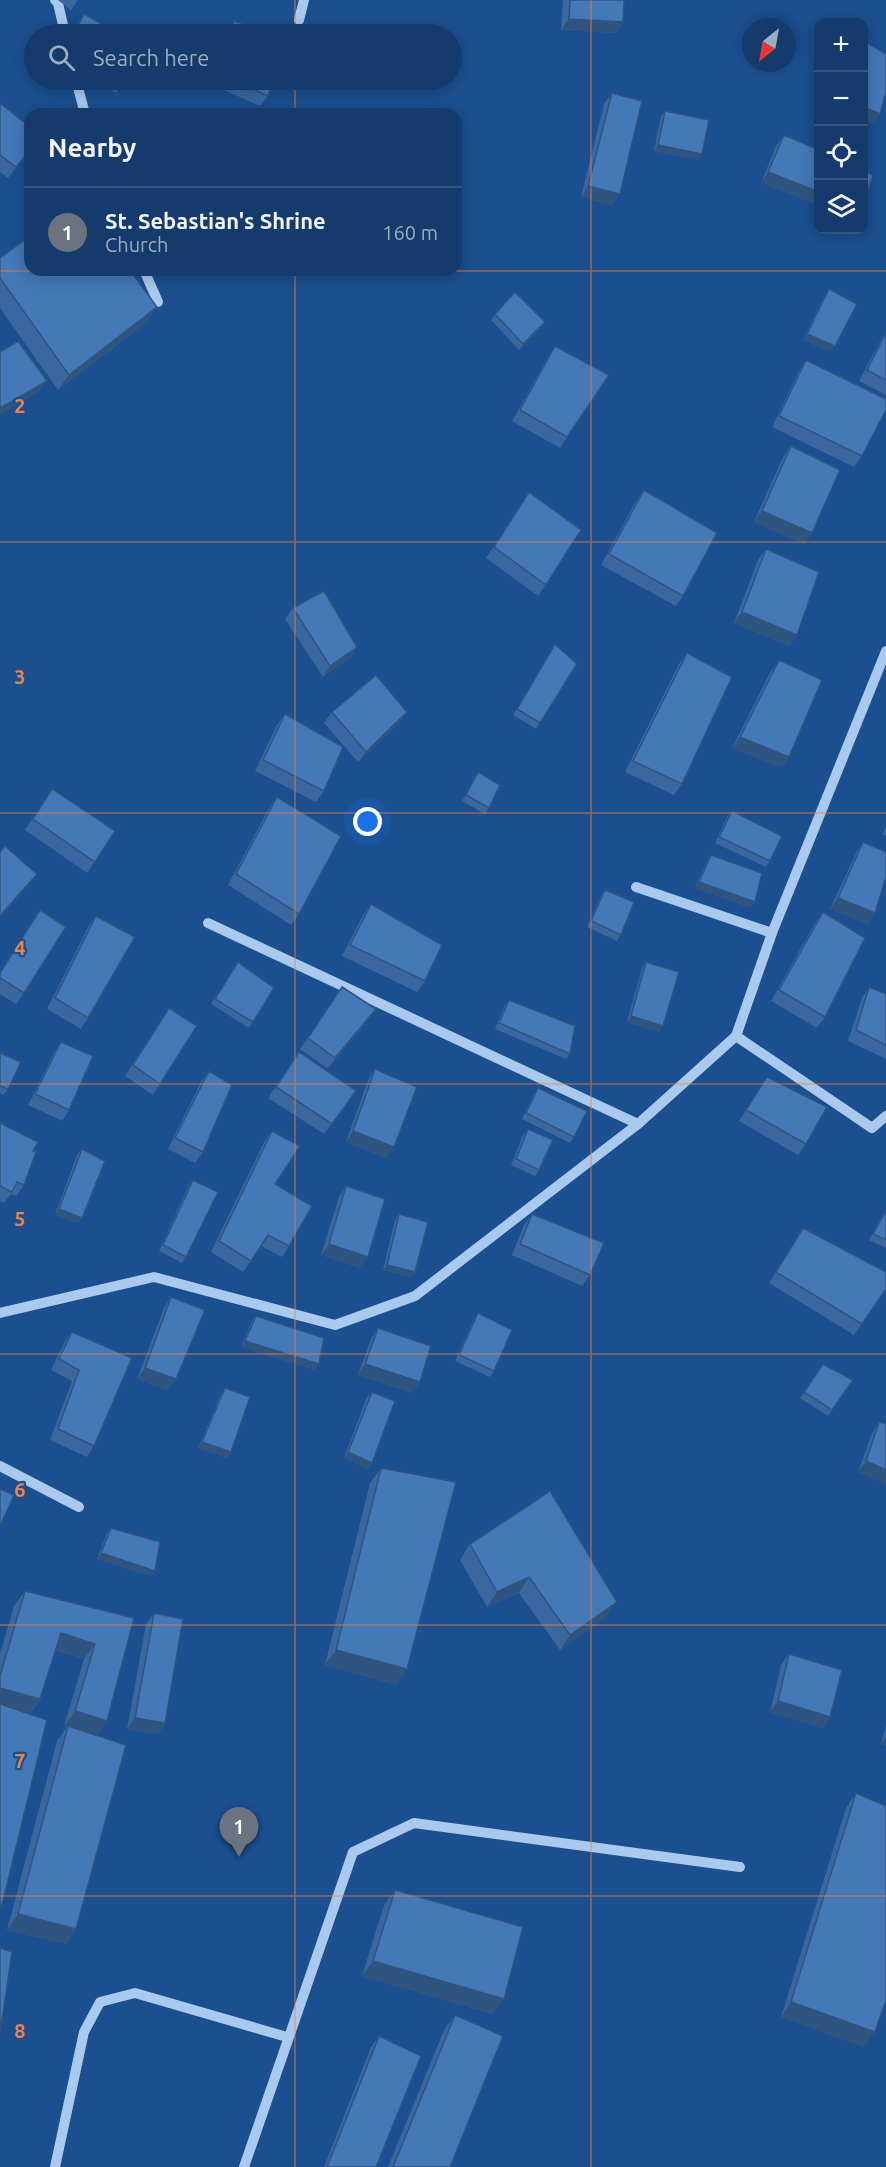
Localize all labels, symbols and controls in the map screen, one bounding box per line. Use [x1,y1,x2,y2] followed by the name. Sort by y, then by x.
[742,18,796,72] north arrow
[814,18,868,234] map controls
[814,18,868,72] button: +
[24,24,462,90] search box
[45,41,78,74] icon: search
[93,45,209,70] text: Search here
[814,72,868,126] button: −
[814,126,868,180] button: locate
[48,133,136,162] text: Nearby
[814,180,868,234] button: layers
[105,208,326,233] text: St. Sebastian's Shrine
[62,221,73,244] text: 1
[382,221,438,244] text: 160 m
[105,233,168,256] text: Church
[14,394,26,417] text: 2
[14,665,26,688] text: 3
[353,807,382,836] your location
[14,936,26,959] text: 4
[14,1207,26,1230] text: 5
[14,1478,26,1501] text: 6
[14,1749,26,1772] text: 7
[220,1808,258,1857] pin: 1
[14,2019,26,2042] text: 8

